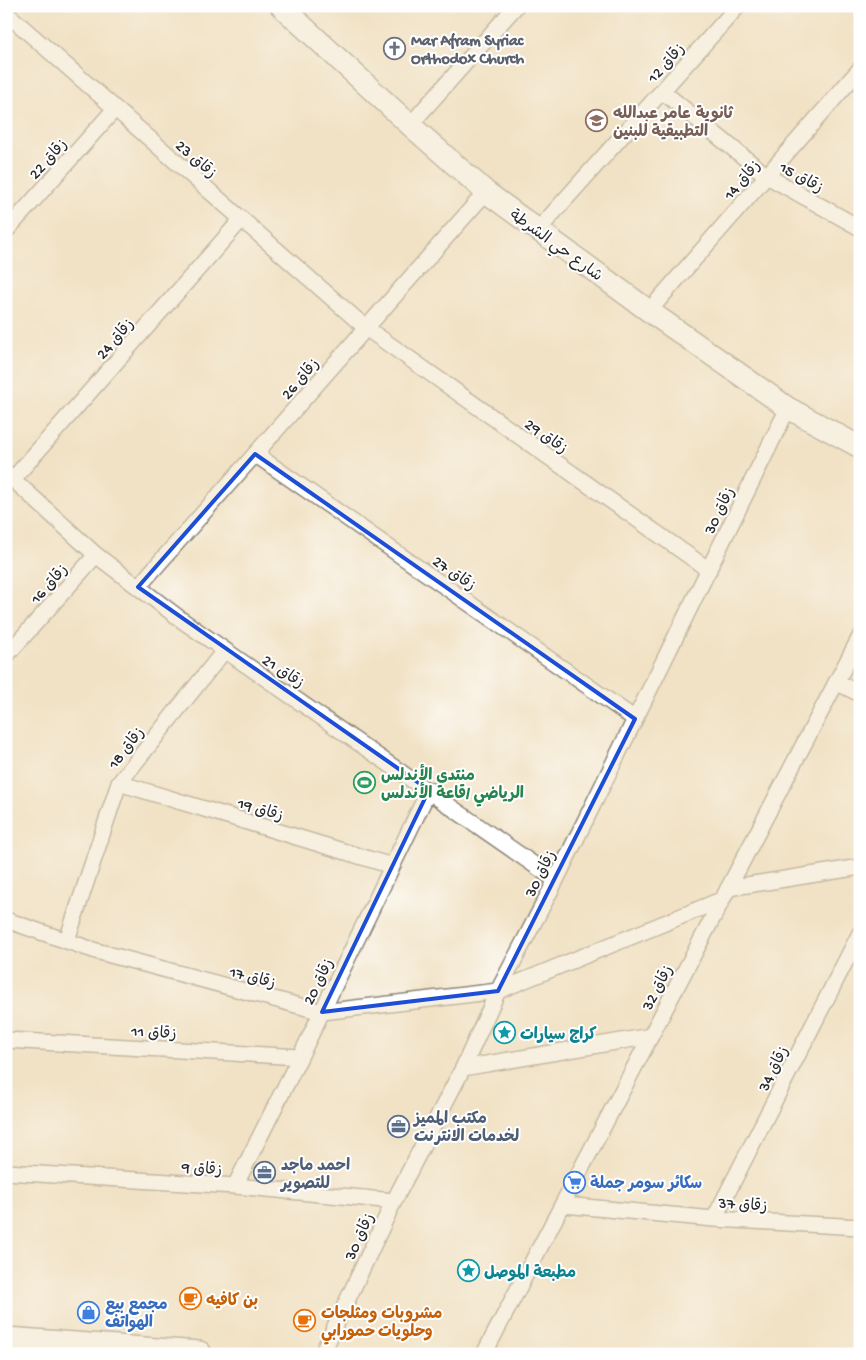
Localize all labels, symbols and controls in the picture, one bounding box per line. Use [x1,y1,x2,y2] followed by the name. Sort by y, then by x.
[411,32,525,70] place label: Mar Afram Syriac Orthodox Church
[383,36,407,60] church icon: Mar Afram Syriac Orthodox Church
[644,41,690,89] street label: زقاق 12
[613,105,734,143] place label: ثانوية عامر عبدالله التطبيقية للبنين
[585,109,609,133] school or university icon: ثانوية عامر عبدالله التطبيقية للبنين
[26,136,73,185] street label: زقاق 22
[170,138,219,184] street label: زقاق 23
[721,158,766,206] street label: زقاق 14
[774,159,826,199] street label: زقاق 15
[503,206,606,289] street label: شارع حي الشرطة
[94,316,140,365] street label: زقاق 24
[279,356,325,405] street label: زقاق 26
[520,416,570,459] street label: زقاق 29
[701,485,741,539] street label: زقاق 30
[428,553,478,597] street label: زقاق 27
[27,562,73,610] street label: زقاق 16
[257,652,307,694] street label: زقاق 21
[105,725,150,775] street label: زقاق 18
[381,763,524,807] place label: منتدى الأندلس الرياضي /قاعة الأندلس
[353,771,377,795] sports icon: منتدى الأندلس الرياضي /قاعة الأندلس
[234,795,285,827] street label: زقاق 19
[522,848,562,902] street label: زقاق 30
[301,956,340,1009] street label: زقاق 20
[639,963,679,1015] street label: زقاق 32
[226,964,277,995] street label: زقاق 17
[492,1021,516,1045] place icon: كراج سيارات
[130,1024,177,1045] street label: زقاق 11
[520,1026,597,1046] place label: كراج سيارات
[755,1044,795,1096] street label: زقاق 34
[412,1110,520,1148] place label: مكتب المميز لخدمات الانترنت
[386,1114,410,1138] office icon: مكتب المميز لخدمات الانترنت
[279,1157,350,1195] place label: احمد ماجد للتصوير
[180,1160,223,1181] street label: زقاق 9
[253,1161,277,1185] office icon: احمد ماجد للتصوير
[562,1170,586,1194] supermarket icon: سكائر سومر جملة
[590,1175,702,1195] place label: سكائر سومر جملة
[717,1195,768,1218] street label: زقاق 37
[342,1211,380,1265] street label: زقاق 30
[456,1259,480,1283] place icon: مطبعة الموصل
[484,1264,576,1284] place label: مطبعة الموصل
[178,1287,202,1311] cafe icon: بن كافيه
[206,1291,258,1312] place label: بن كافيه
[105,1297,168,1334] place label: مجمع بيع الهواتف
[77,1300,101,1324] shop icon: مجمع بيع الهواتف
[321,1305,442,1345] place label: مشروبات ومثلجات وحلويات حمورابي
[293,1309,317,1333] cafe icon: مشروبات ومثلجات وحلويات حمورابي

